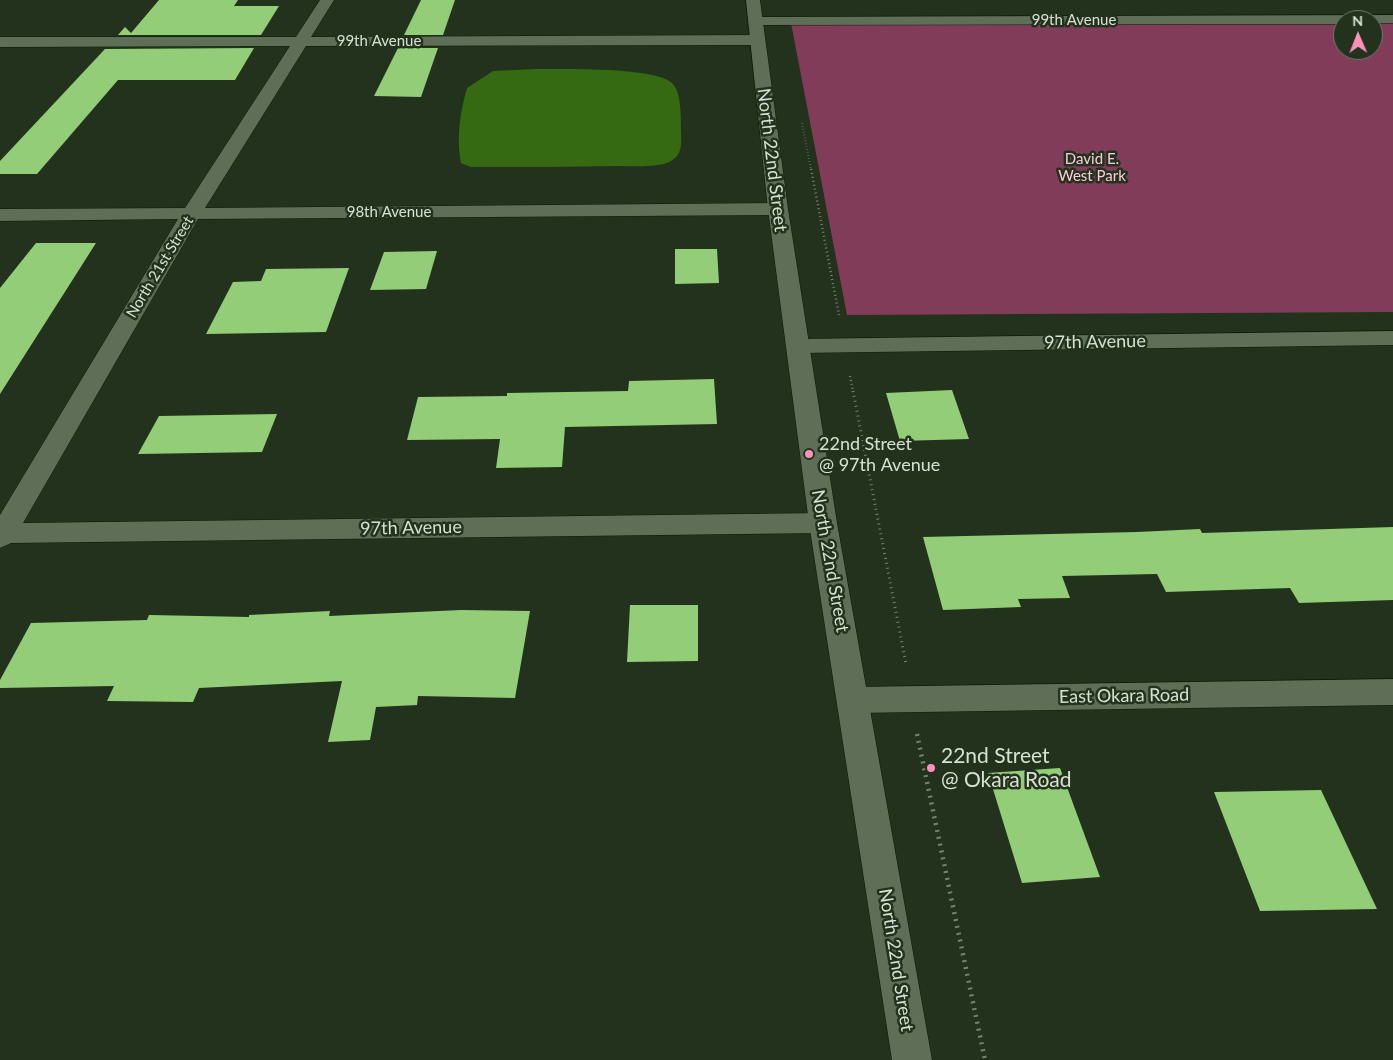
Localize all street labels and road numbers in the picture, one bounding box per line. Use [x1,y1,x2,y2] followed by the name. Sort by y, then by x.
[1032,11,1116,29] street label: 99th Avenue
[337,32,421,50] street label: 99th Avenue
[752,87,792,233] street label: North 22nd Street
[347,203,431,221] street label: 98th Avenue
[123,213,197,321] street label: North 21st Street
[1044,330,1146,354] street label: 97th Avenue
[807,488,853,634] street label: North 22nd Street
[360,516,462,540] street label: 97th Avenue
[1059,684,1189,708] street label: East Okara Road
[874,887,918,1033] street label: North 22nd Street

